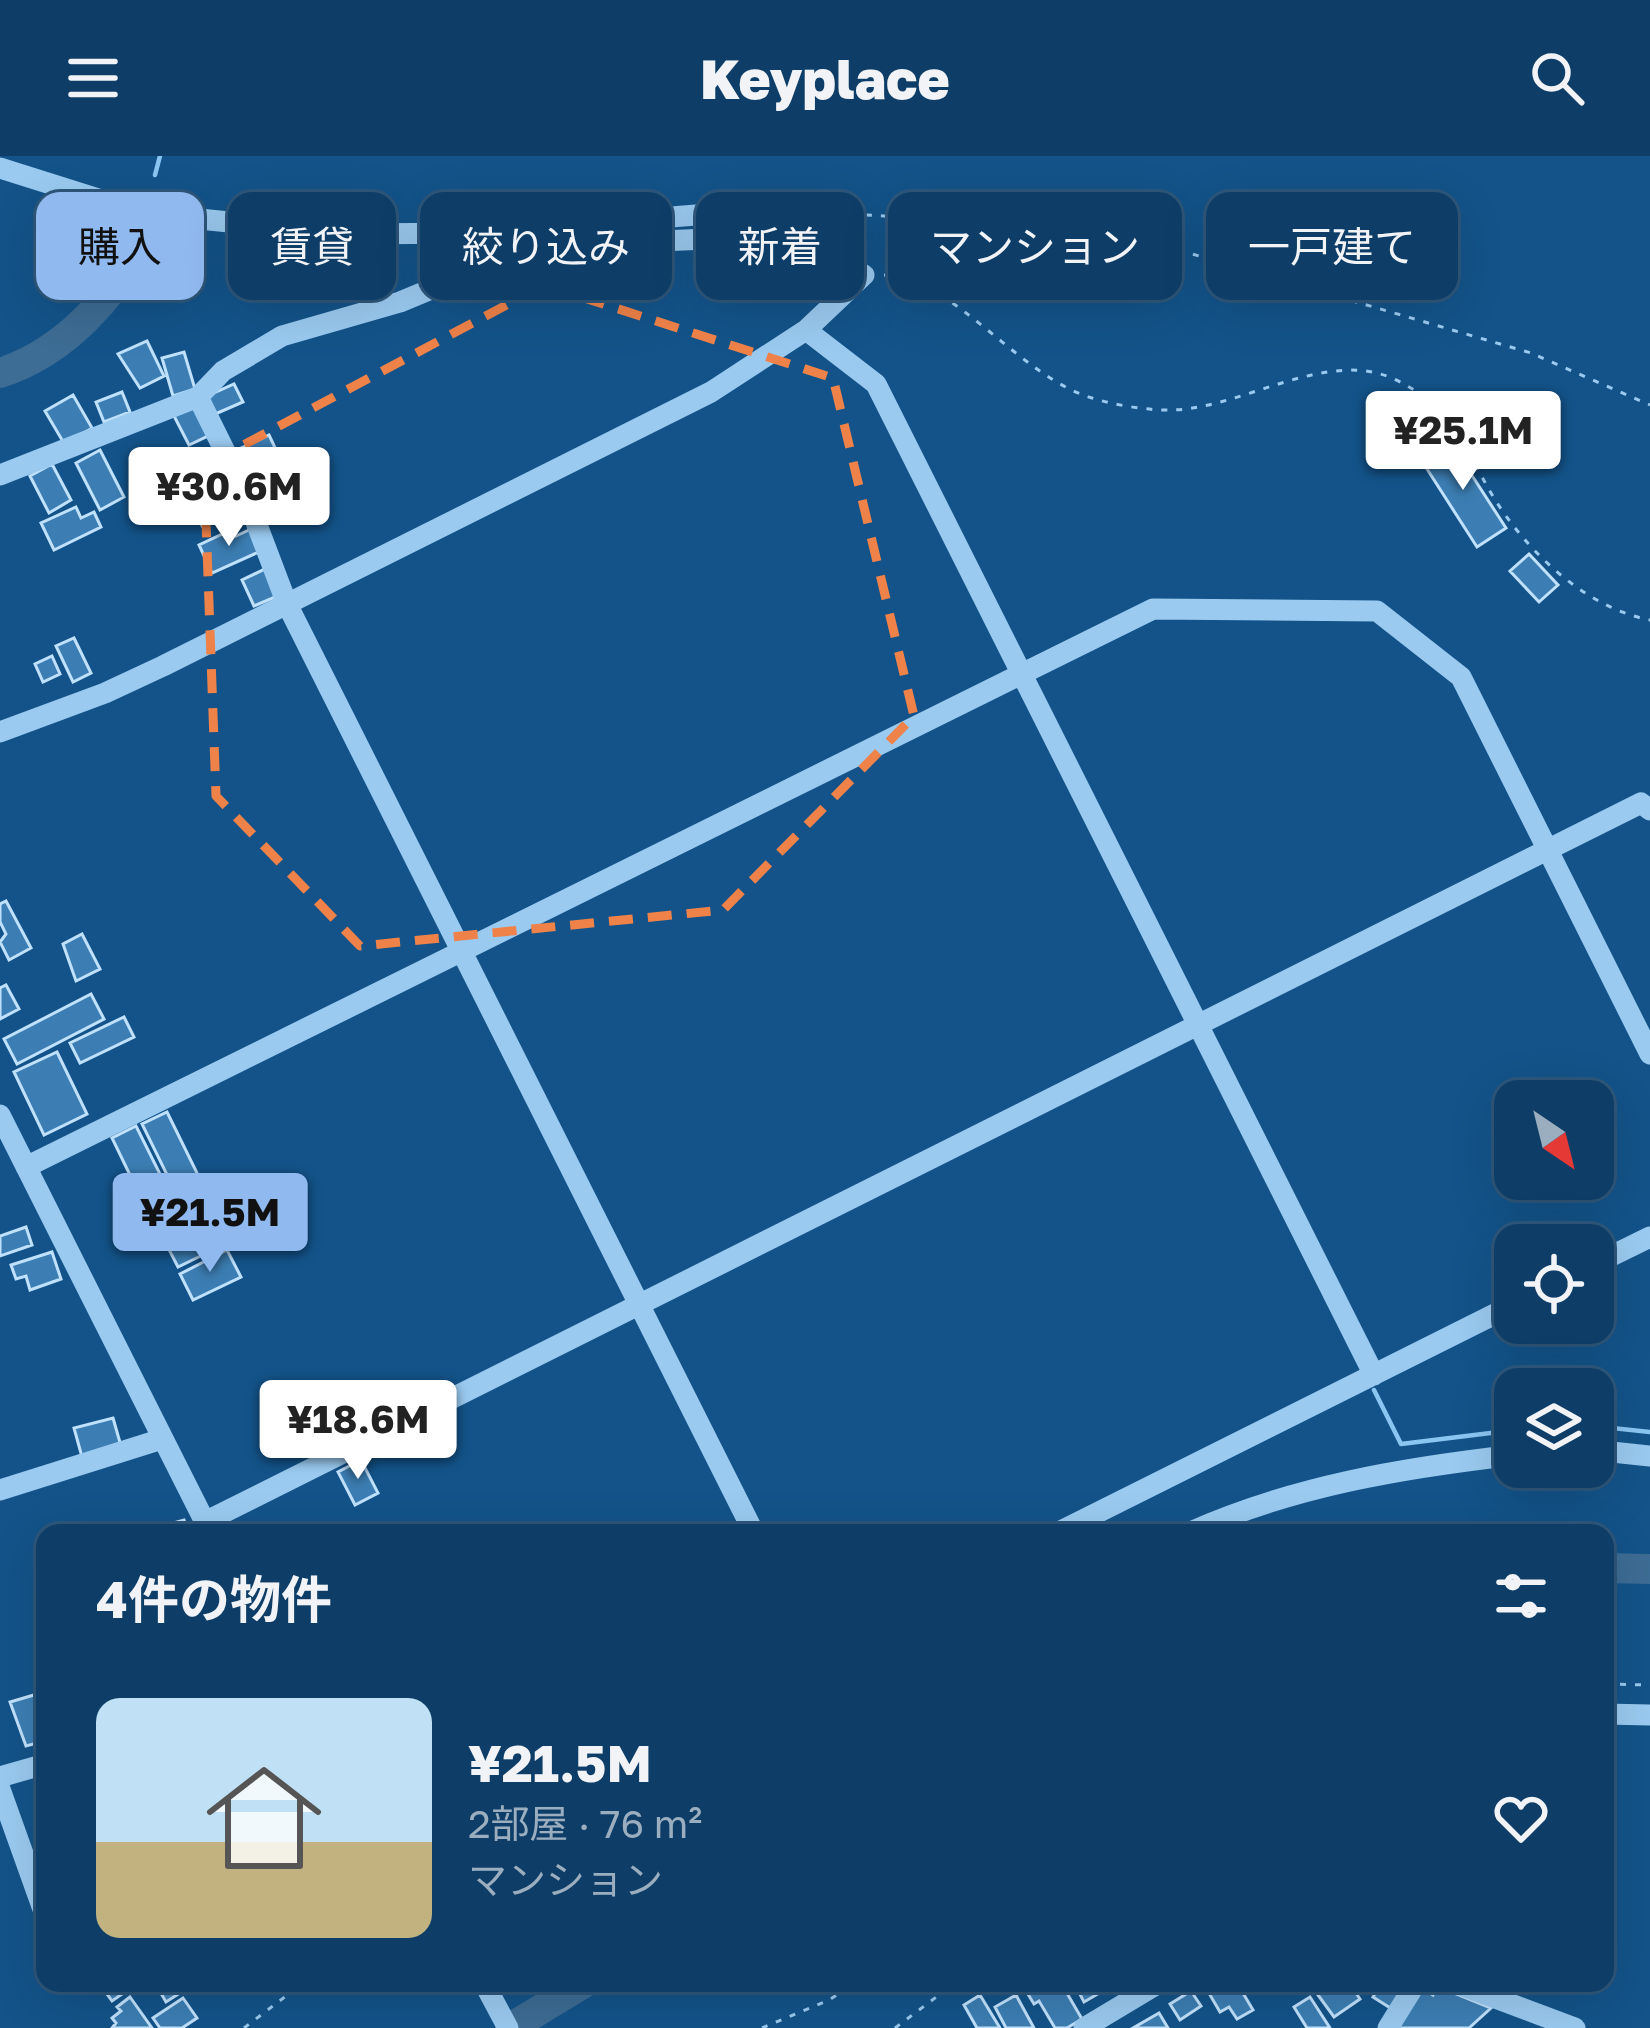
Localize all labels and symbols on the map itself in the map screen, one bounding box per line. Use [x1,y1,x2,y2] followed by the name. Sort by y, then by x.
[1365,391,1561,493] pin: ¥25.1M
[131,447,327,549] pin: ¥30.6M
[1494,1080,1614,1200] north arrow
[112,1173,308,1275] pin: ¥21.5M
[260,1380,456,1482] pin: ¥18.6M

